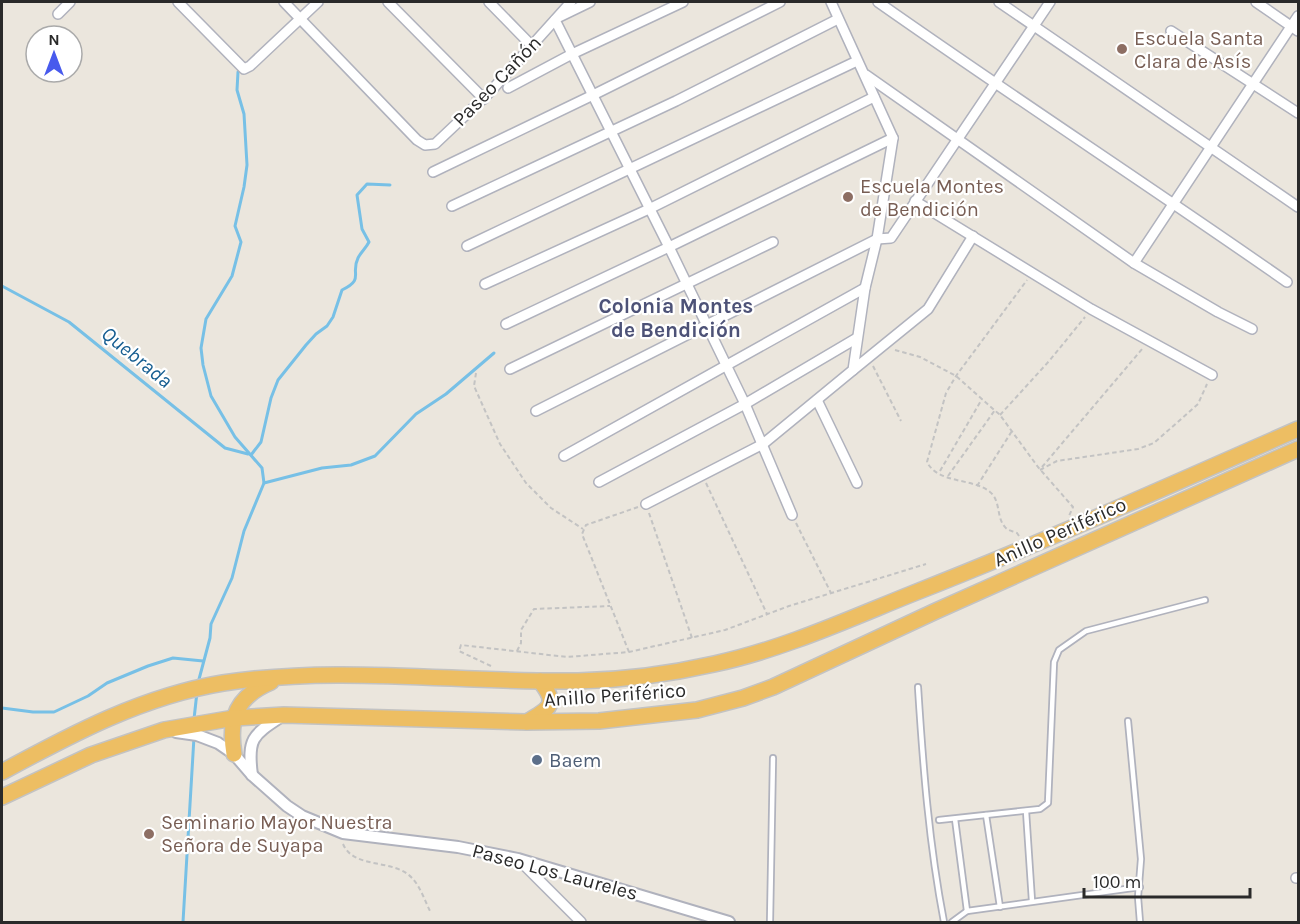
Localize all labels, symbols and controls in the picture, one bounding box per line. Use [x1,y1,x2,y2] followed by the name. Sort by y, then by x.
[24,24,84,84] north arrow
[1134,27,1264,73] place label: Escuela Santa Clara de Asís
[48,30,60,49] text: N
[448,31,546,131] street label: Paseo Cañón
[1115,42,1129,56] marker: Escuela Santa Clara de Asís
[860,175,1004,221] place label: Escuela Montes de Bendición
[841,190,855,204] marker: Escuela Montes de Bendición
[599,294,753,342] district label: Colonia Montes de Bendición
[97,321,177,393] water label: Quebrada
[990,493,1130,571] street label: Anillo Periférico
[543,679,687,711] street label: Anillo Periférico
[549,749,601,772] place label: Baem
[530,753,544,767] marker: Baem
[161,811,392,857] place label: Seminario Mayor Nuestra Señora de Suyapa
[142,827,156,841] marker: Seminario Mayor Nuestra Señora de Suyapa
[470,839,640,905] street label: Paseo Los Laureles
[1084,861,1250,899] scale bar
[1093,871,1141,893] text: 100 m

